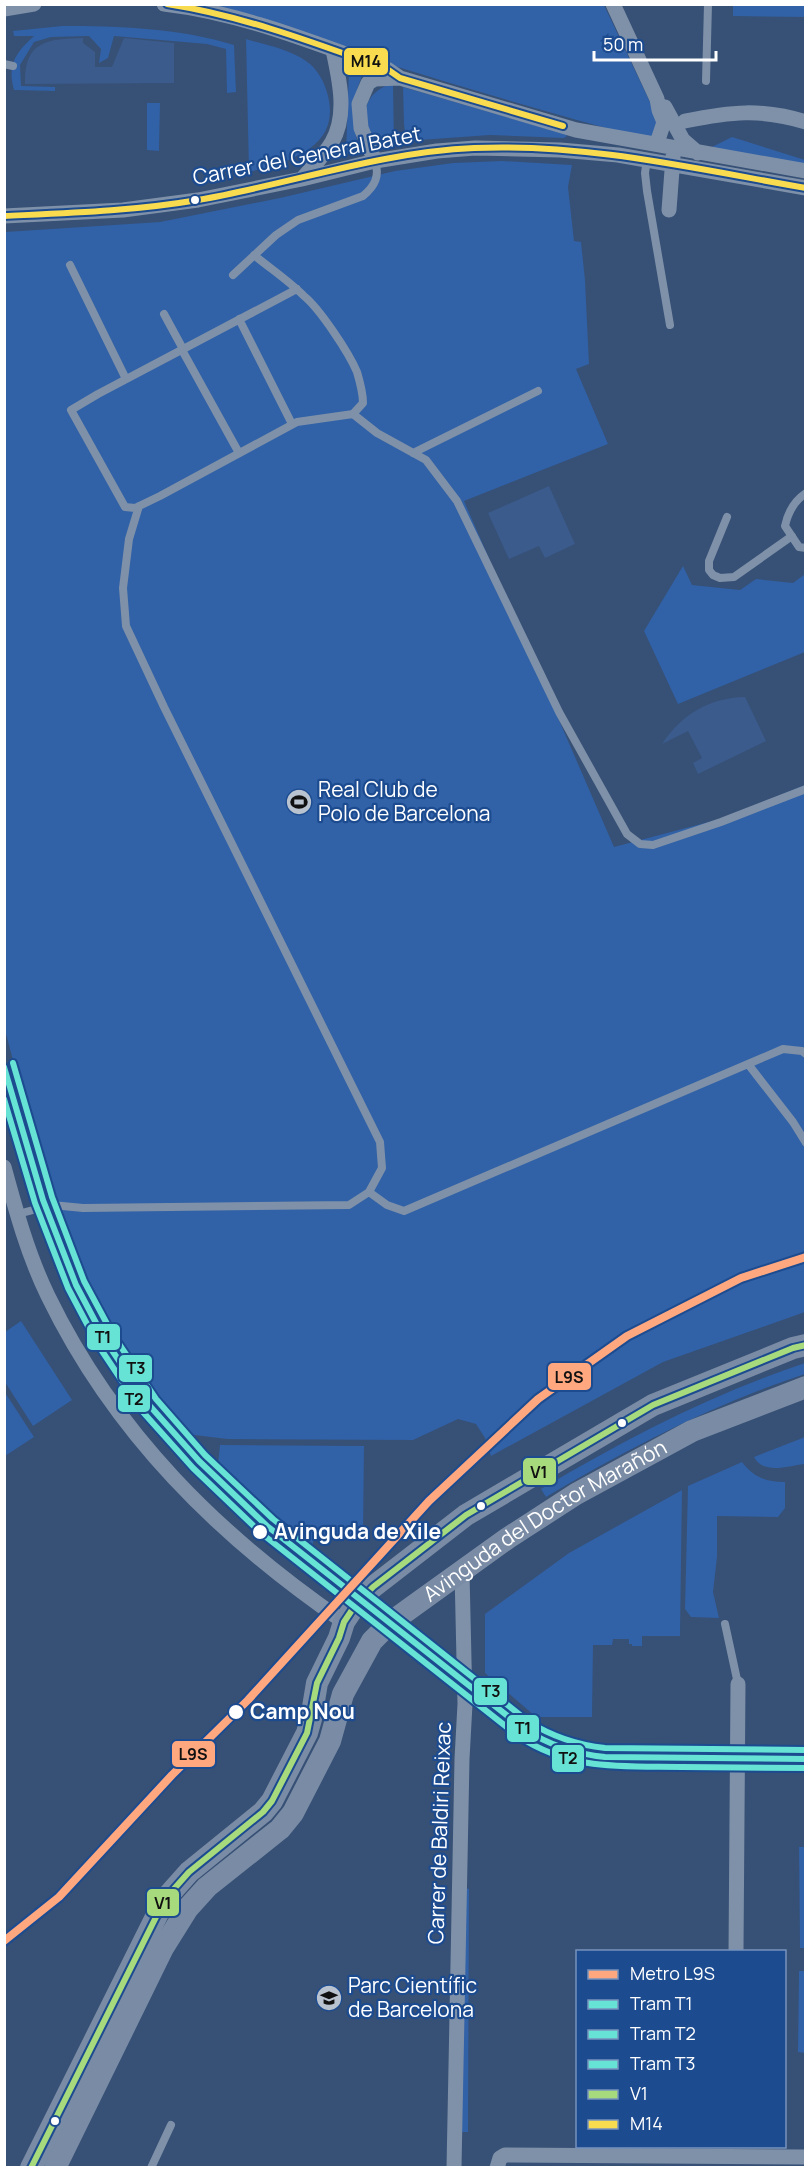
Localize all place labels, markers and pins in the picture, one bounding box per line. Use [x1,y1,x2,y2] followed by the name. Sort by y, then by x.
[189,194,201,206] unlabelled marker
[318,775,490,827] place label: Real Club de Polo de Barcelona
[284,787,314,817] sports icon: Real Club de Polo de Barcelona
[616,1417,628,1429] unlabelled marker
[475,1500,487,1512] unlabelled marker
[274,1517,441,1545] place label: Avinguda de Xile
[251,1523,269,1541] marker: Avinguda de Xile
[250,1697,355,1725] place label: Camp Nou
[227,1703,245,1721] marker: Camp Nou
[348,1971,477,2023] place label: Parc Científic de Barcelona
[314,1983,344,2013] school or university icon: Parc Científic de Barcelona
[49,2115,61,2127] unlabelled marker

